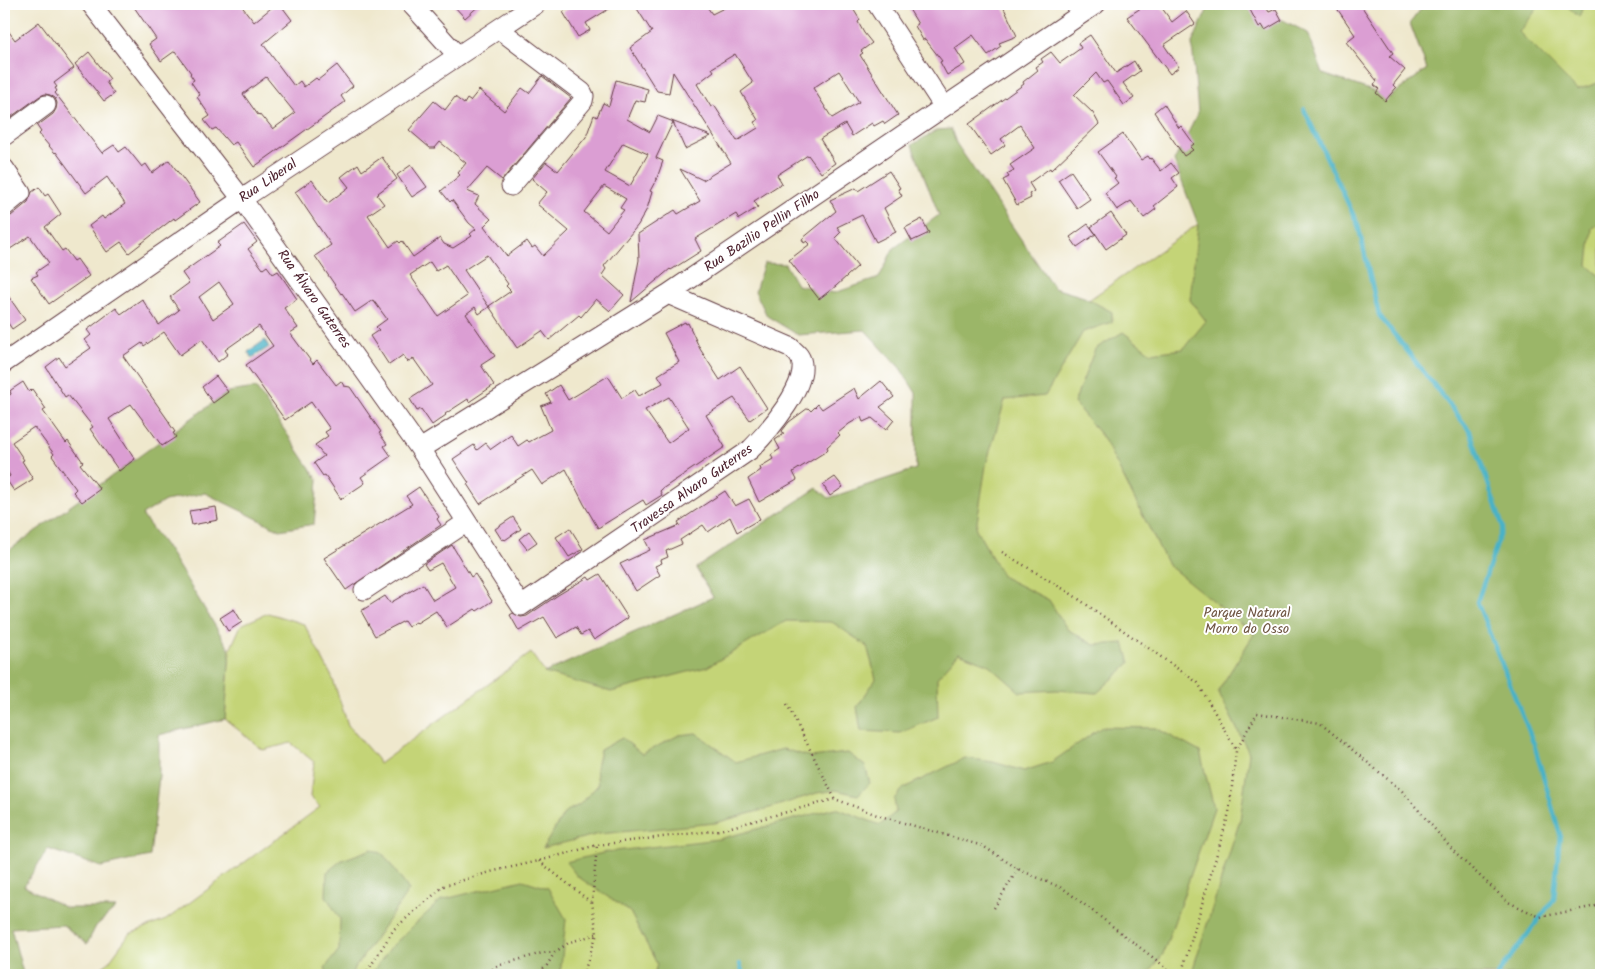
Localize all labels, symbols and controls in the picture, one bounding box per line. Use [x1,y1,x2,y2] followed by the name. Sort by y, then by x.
[234,153,302,209] street label: Rua Liberal
[700,184,824,278] street label: Rua Bazilio Pellin Filho
[272,245,356,353] street label: Rua Álvaro Guterres
[626,439,758,539] street label: Travessa Alvaro Guterres
[1204,602,1291,640] park label: Parque Natural Morro do Osso

